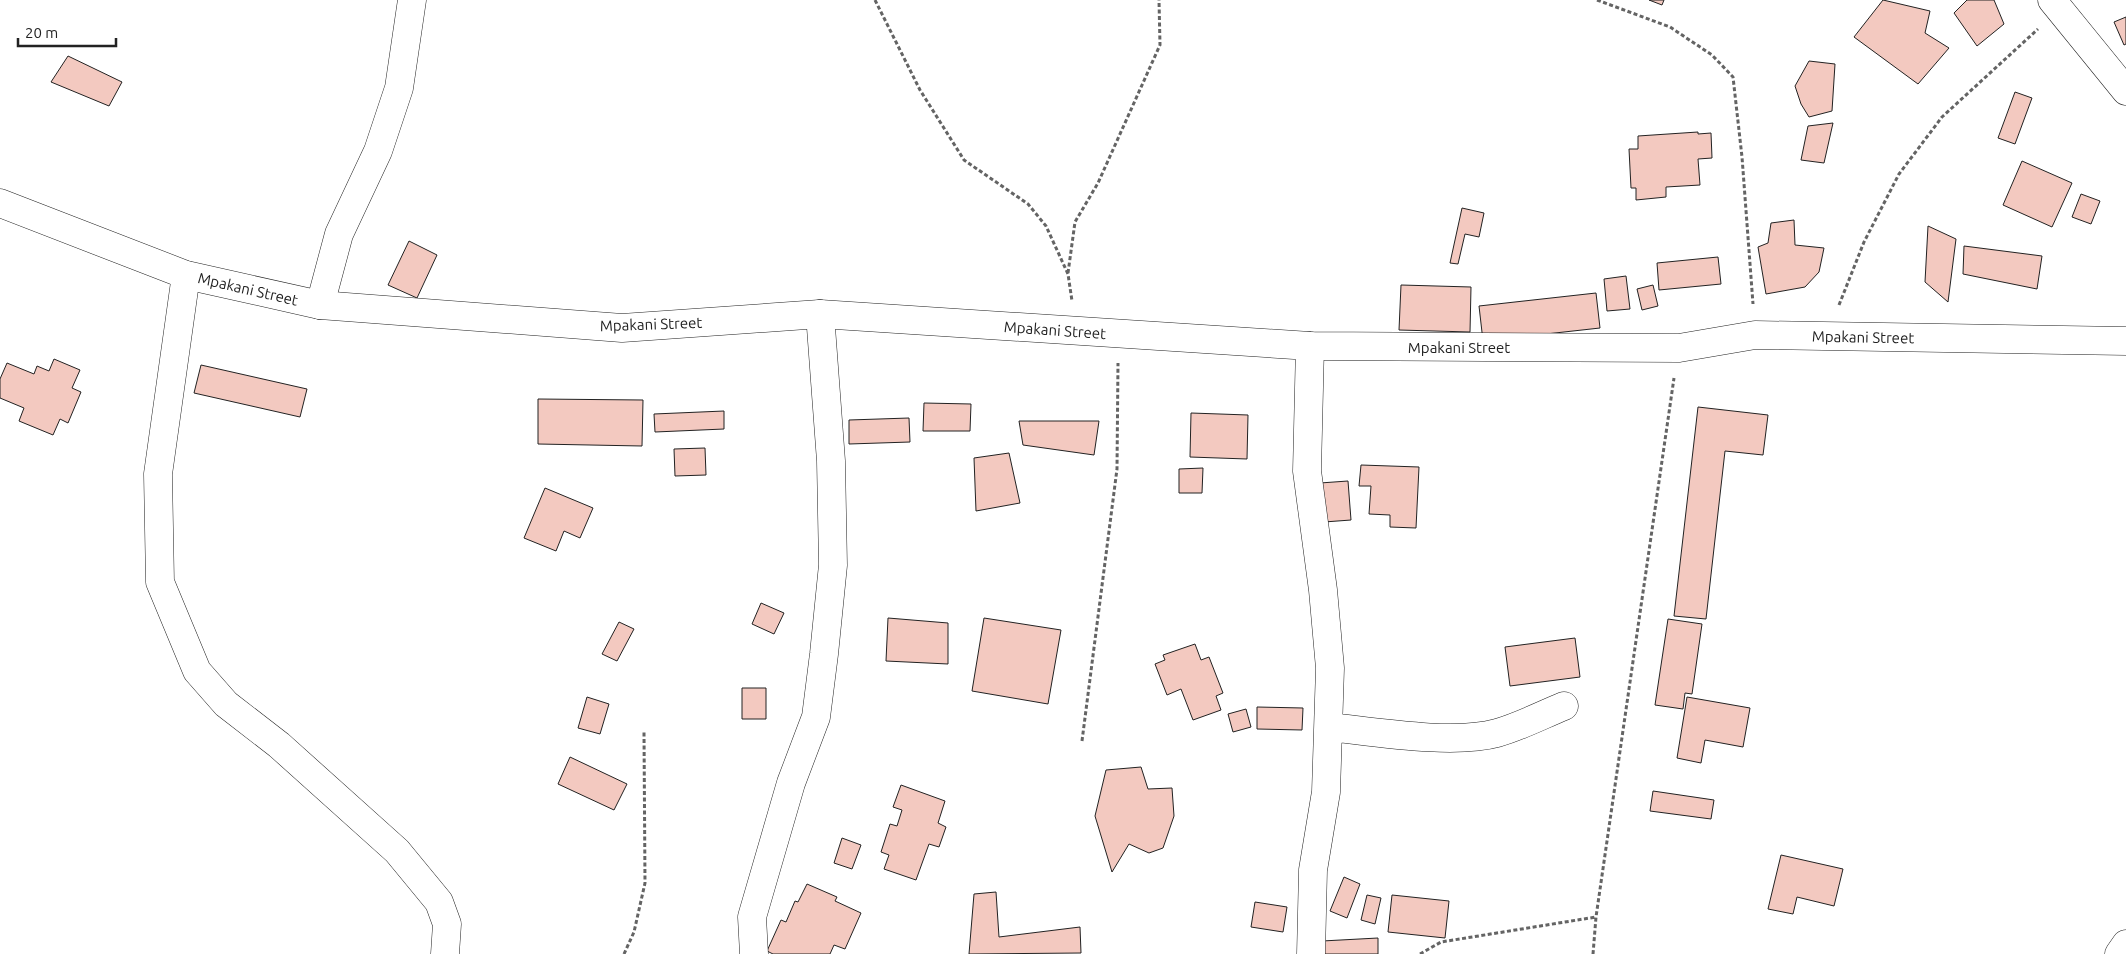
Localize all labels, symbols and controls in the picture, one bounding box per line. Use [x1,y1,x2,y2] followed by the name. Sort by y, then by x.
[18,15,115,47] scale bar
[25,24,58,41] text: 20 m
[196,269,300,309] street label: Mpakani Street
[600,314,703,334] street label: Mpakani Street
[1003,318,1107,342] street label: Mpakani Street
[1812,328,1914,346] street label: Mpakani Street
[1408,339,1510,356] street label: Mpakani Street

